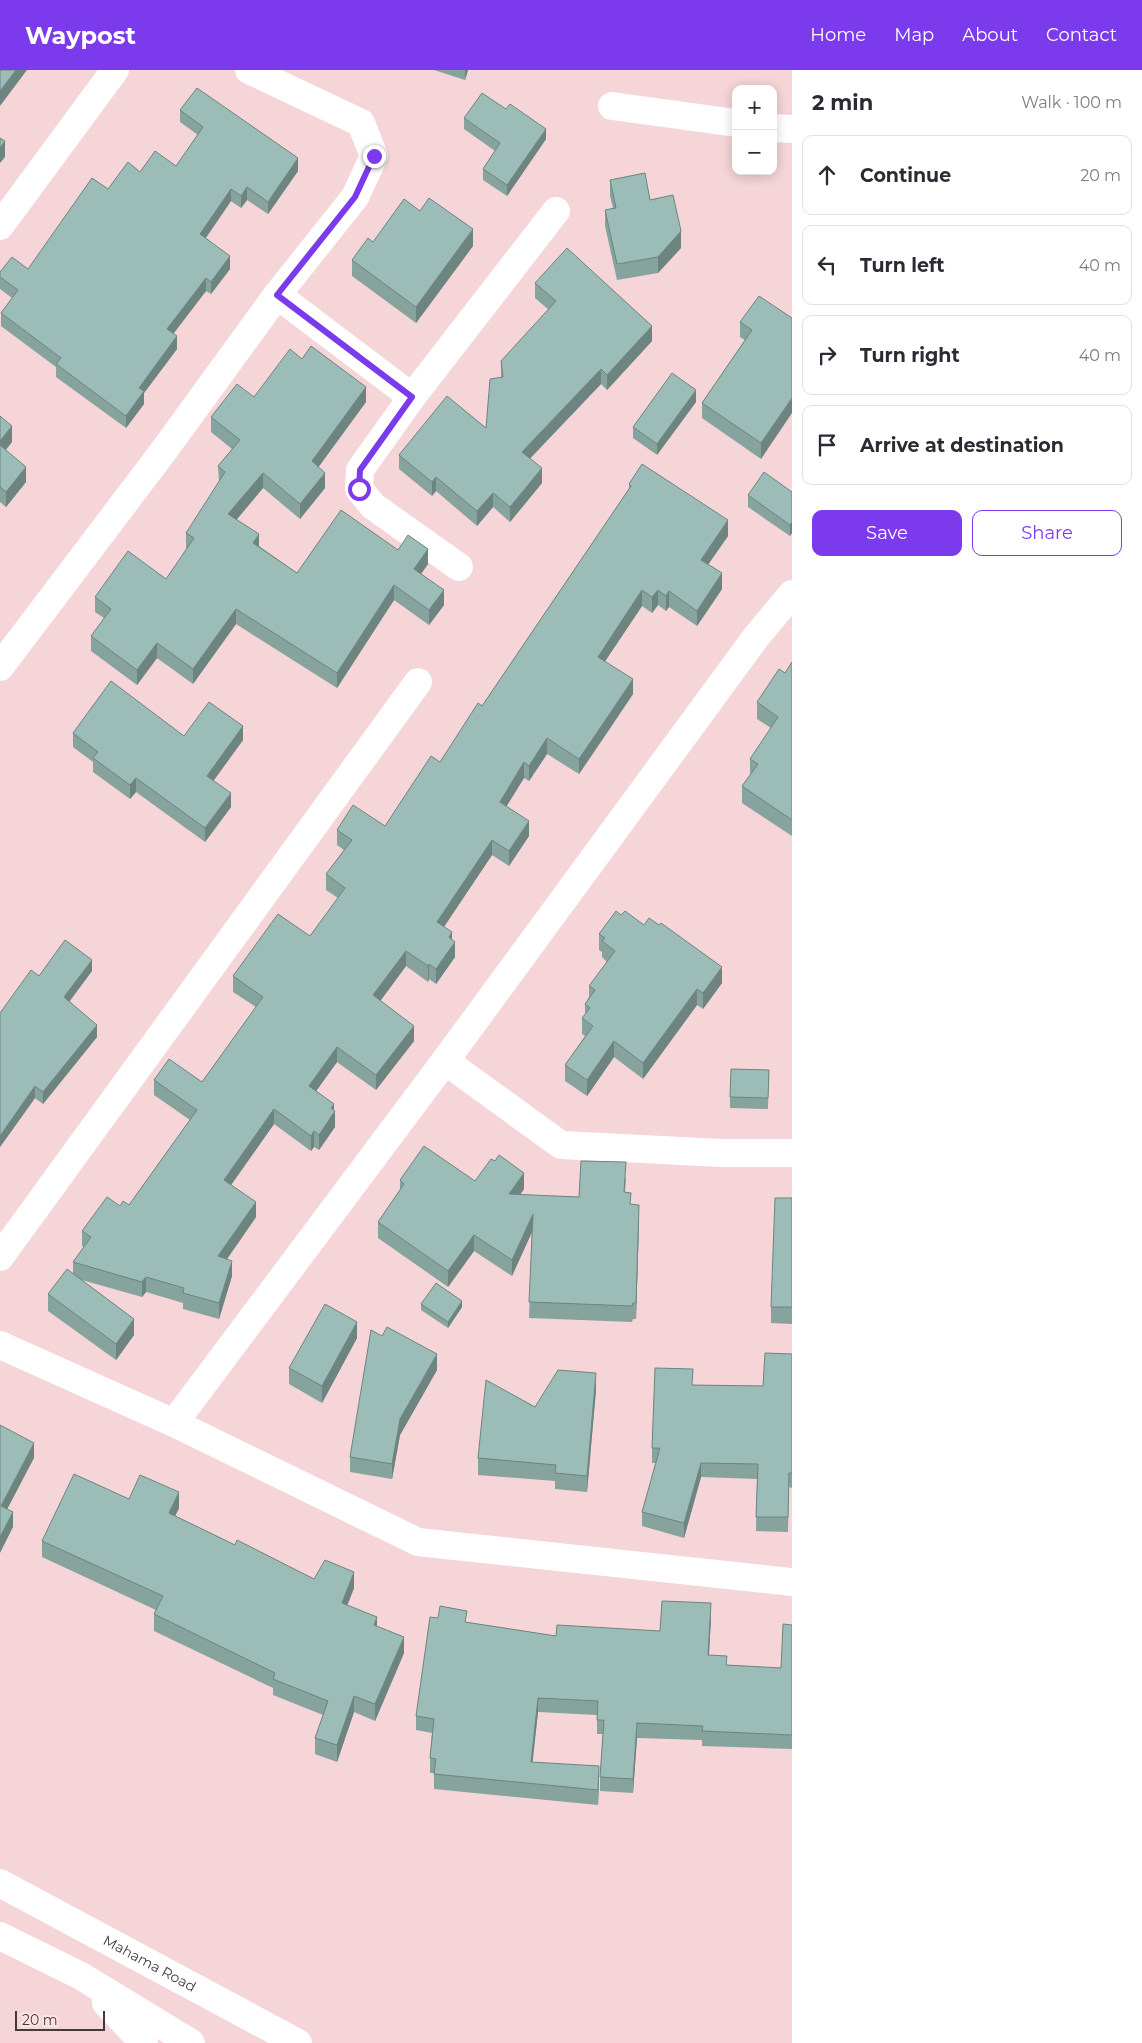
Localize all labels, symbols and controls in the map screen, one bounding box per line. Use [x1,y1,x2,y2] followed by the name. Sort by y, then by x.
[25,21,136,50] text: Waypost
[810,24,866,46] text: Home
[894,24,934,46] text: Map
[962,24,1018,46] text: About
[1046,24,1117,46] text: Contact
[732,85,777,175] map controls
[732,85,777,130] button: +
[812,90,873,115] text: 2 min
[1021,93,1122,112] text: Walk · 100 m
[732,130,777,175] button: −
[363,145,386,168] route end
[813,161,841,189] icon: ahead
[860,164,951,187] text: Continue
[1080,166,1121,185] text: 20 m
[813,251,841,279] icon: left
[860,254,945,277] text: Turn left
[1079,256,1121,275] text: 40 m
[813,341,841,369] icon: right
[860,344,960,367] text: Turn right
[1079,346,1121,365] text: 40 m
[813,431,841,459] icon: arrive
[860,434,1064,457] text: Arrive at destination
[348,478,371,501] route start
[812,510,962,556] button: Save
[972,510,1122,556] button: Share
[100,1931,199,1996] street label: Mahama Road
[15,2008,105,2031] scale bar
[22,2011,58,2029] text: 20 m

